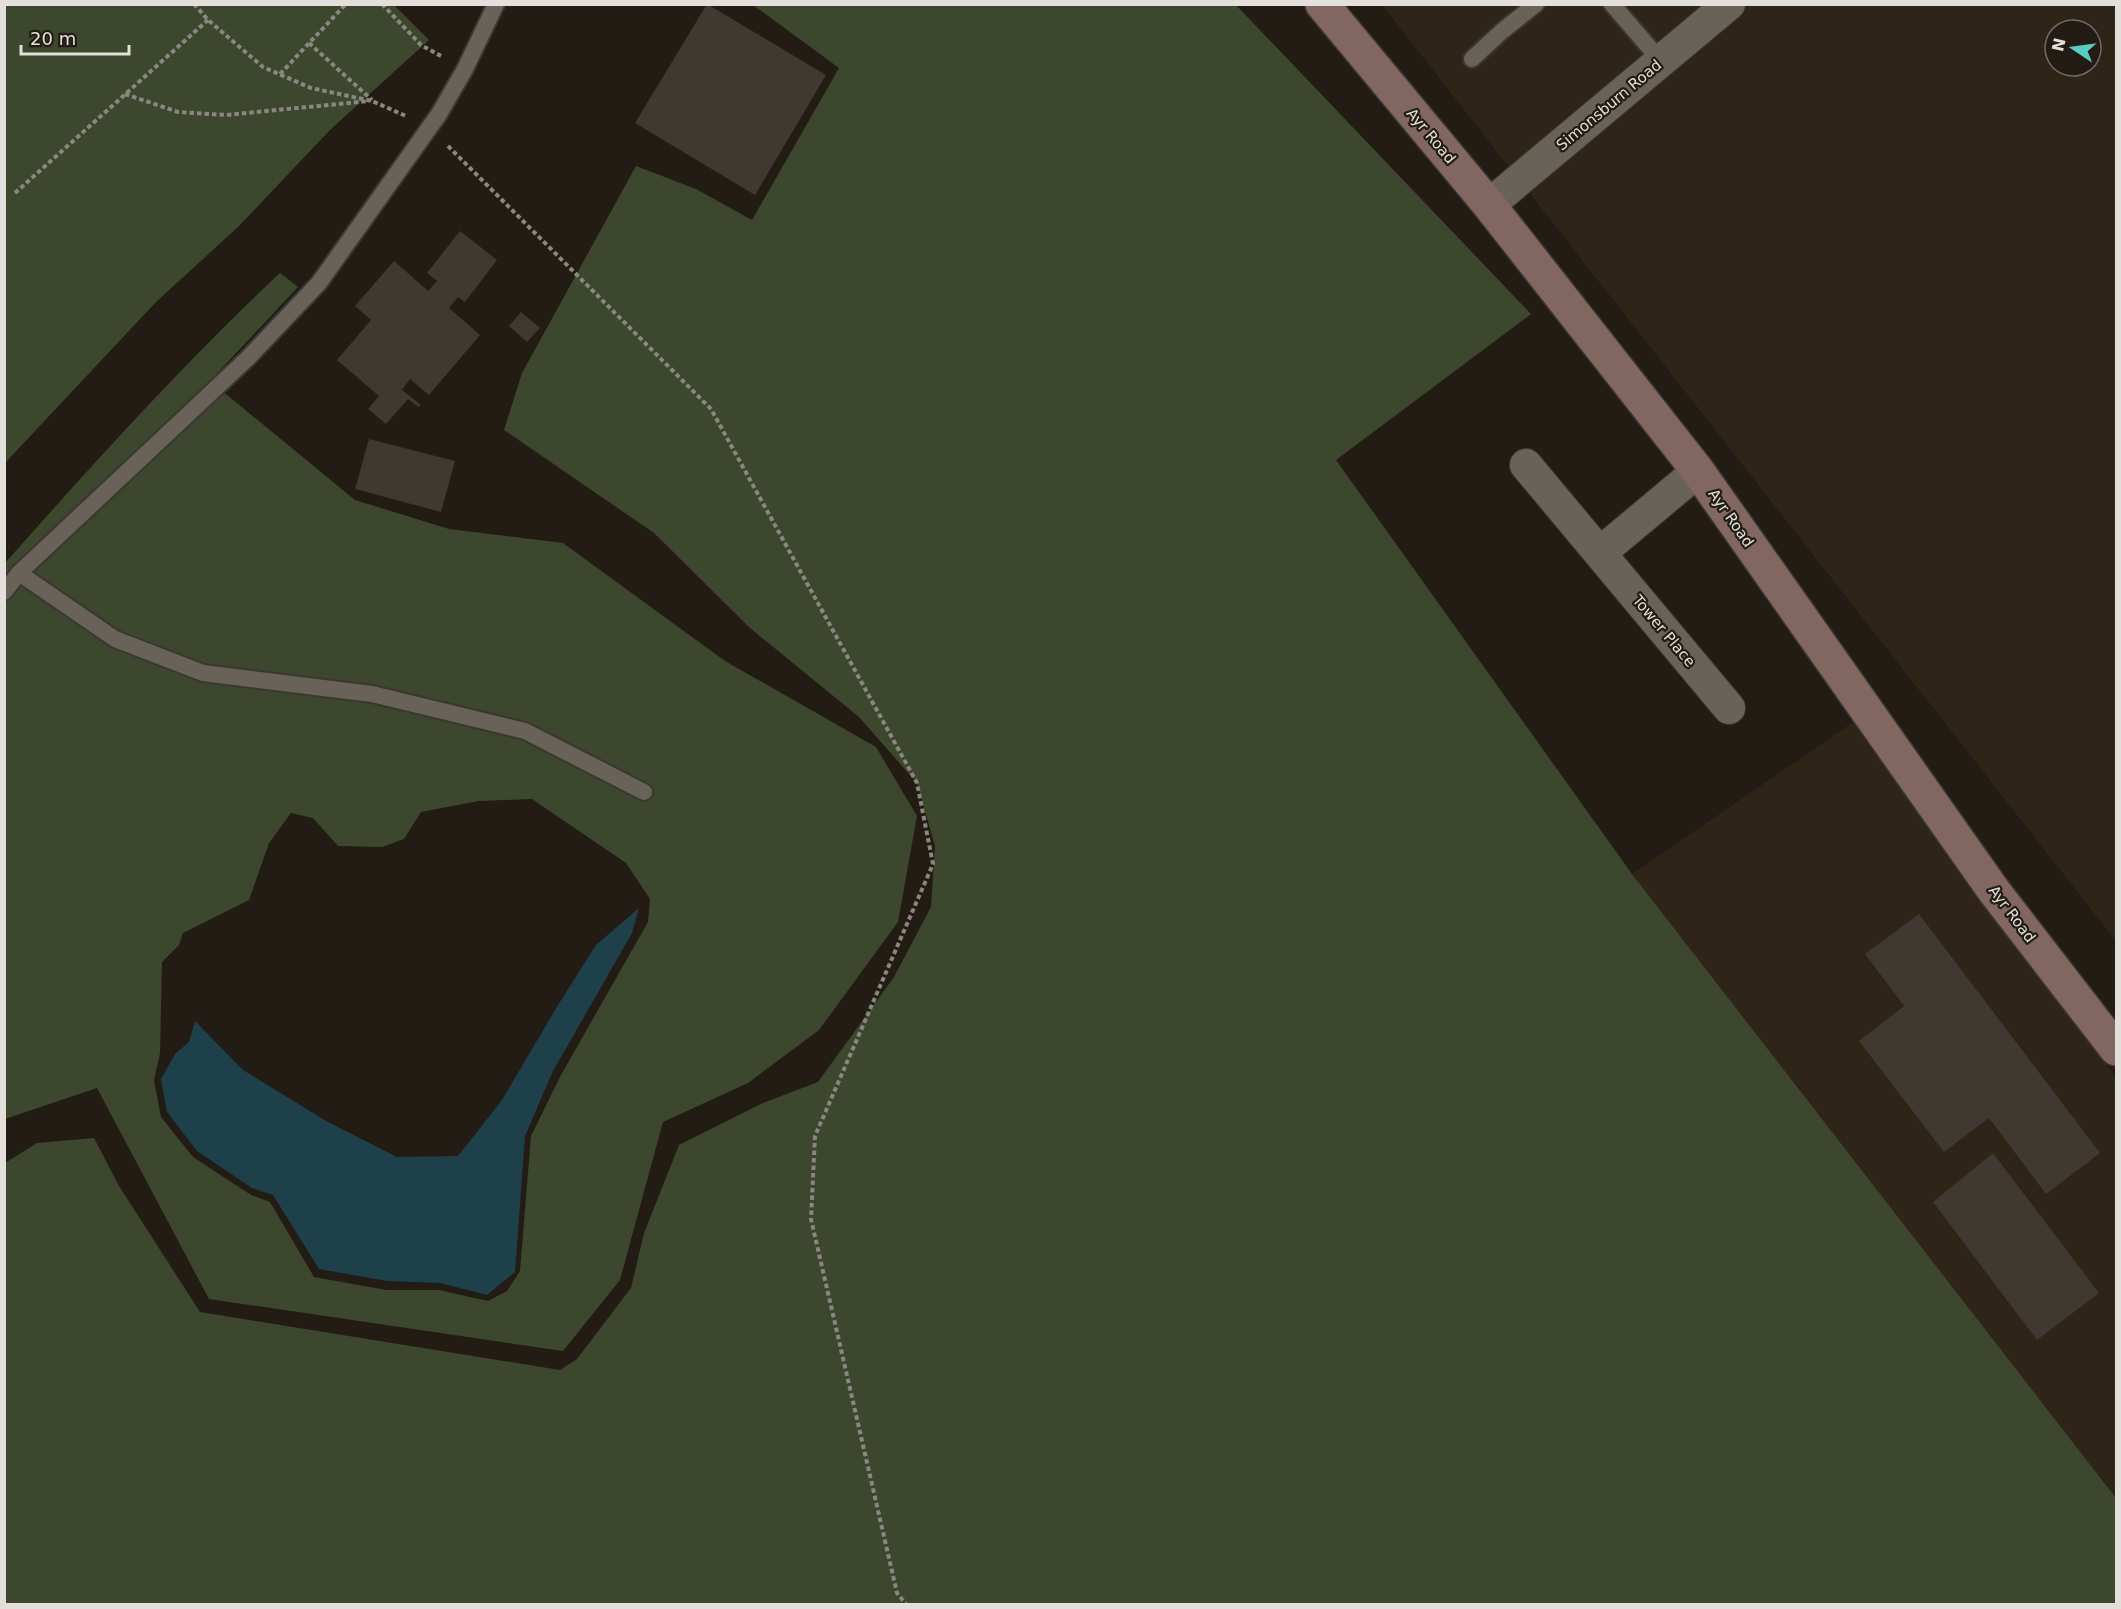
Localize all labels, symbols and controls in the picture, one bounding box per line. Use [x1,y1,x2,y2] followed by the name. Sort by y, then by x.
[21,18,129,56] scale bar
[2043,18,2103,78] north arrow
[30,28,76,49] text: 20 m
[2048,36,2070,53] text: N
[1553,56,1665,154] street label: Simonsburn Road
[1403,105,1459,167] street label: Ayr Road
[1704,486,1758,550] street label: Ayr Road
[1628,591,1699,671] street label: Tower Place
[1985,882,2039,946] street label: Ayr Road

